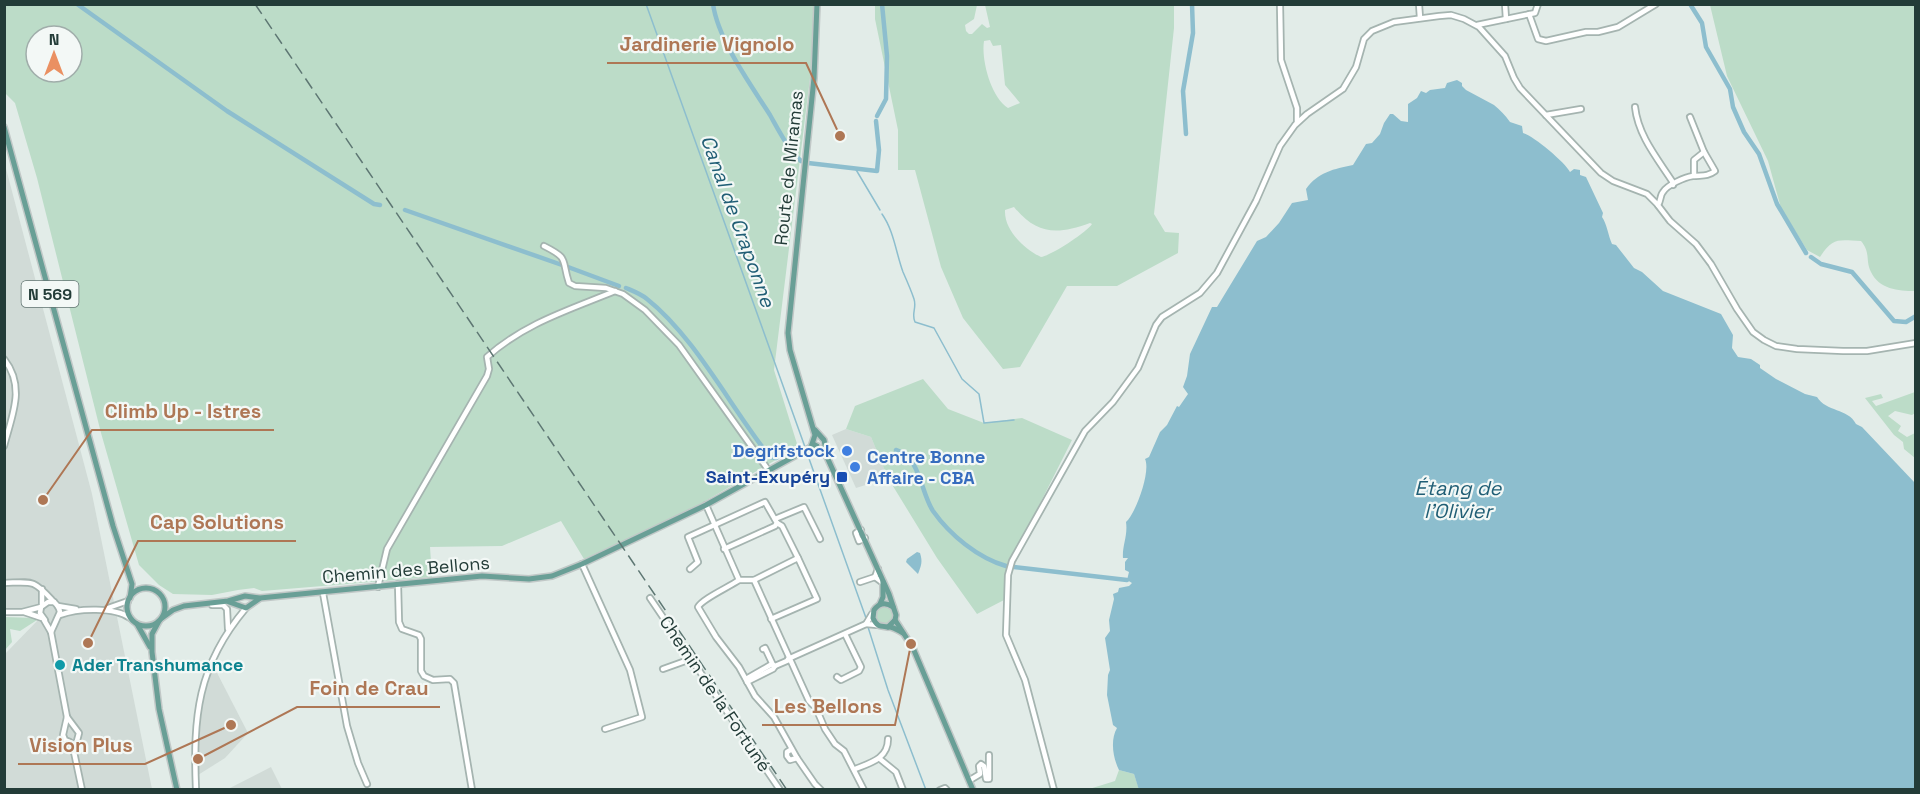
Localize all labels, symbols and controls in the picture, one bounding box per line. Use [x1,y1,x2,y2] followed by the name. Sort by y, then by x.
[24,24,84,84] north arrow
[607,25,806,63] callout: Jardinerie Vignolo
[49,29,59,50] text: N
[620,31,794,57] text: Jardinerie Vignolo
[769,89,808,247] street label: Route de Miramas
[695,131,782,312] water label: Canal de Craponne
[22,281,78,307] road number: N 569
[92,392,274,430] callout: Climb Up - Istres
[105,398,261,424] text: Climb Up - Istres
[733,439,835,462] place label: Degrifstock
[840,444,854,458] marker: Degrifstock
[867,445,985,489] place label: Centre Bonne Affaire - CBA
[848,460,862,474] marker: Centre Bonne Affaire - CBA
[706,465,830,488] place label: Saint-Exupéry
[835,470,849,484] marker: Saint-Exupéry
[1415,475,1503,524] water label: Étang de l'Olivier
[138,503,296,541] callout: Cap Solutions
[150,509,284,535] text: Cap Solutions
[321,551,491,588] street label: Chemin des Bellons
[655,611,776,776] street label: Chemin de la Fortuné
[72,653,243,676] place label: Ader Transhumance
[53,658,67,672] marker: Ader Transhumance
[297,669,440,707] callout: Foin de Crau
[309,675,429,701] text: Foin de Crau
[762,687,895,725] callout: Les Bellons
[774,693,882,719] text: Les Bellons
[18,726,145,764] callout: Vision Plus
[29,732,133,758] text: Vision Plus

